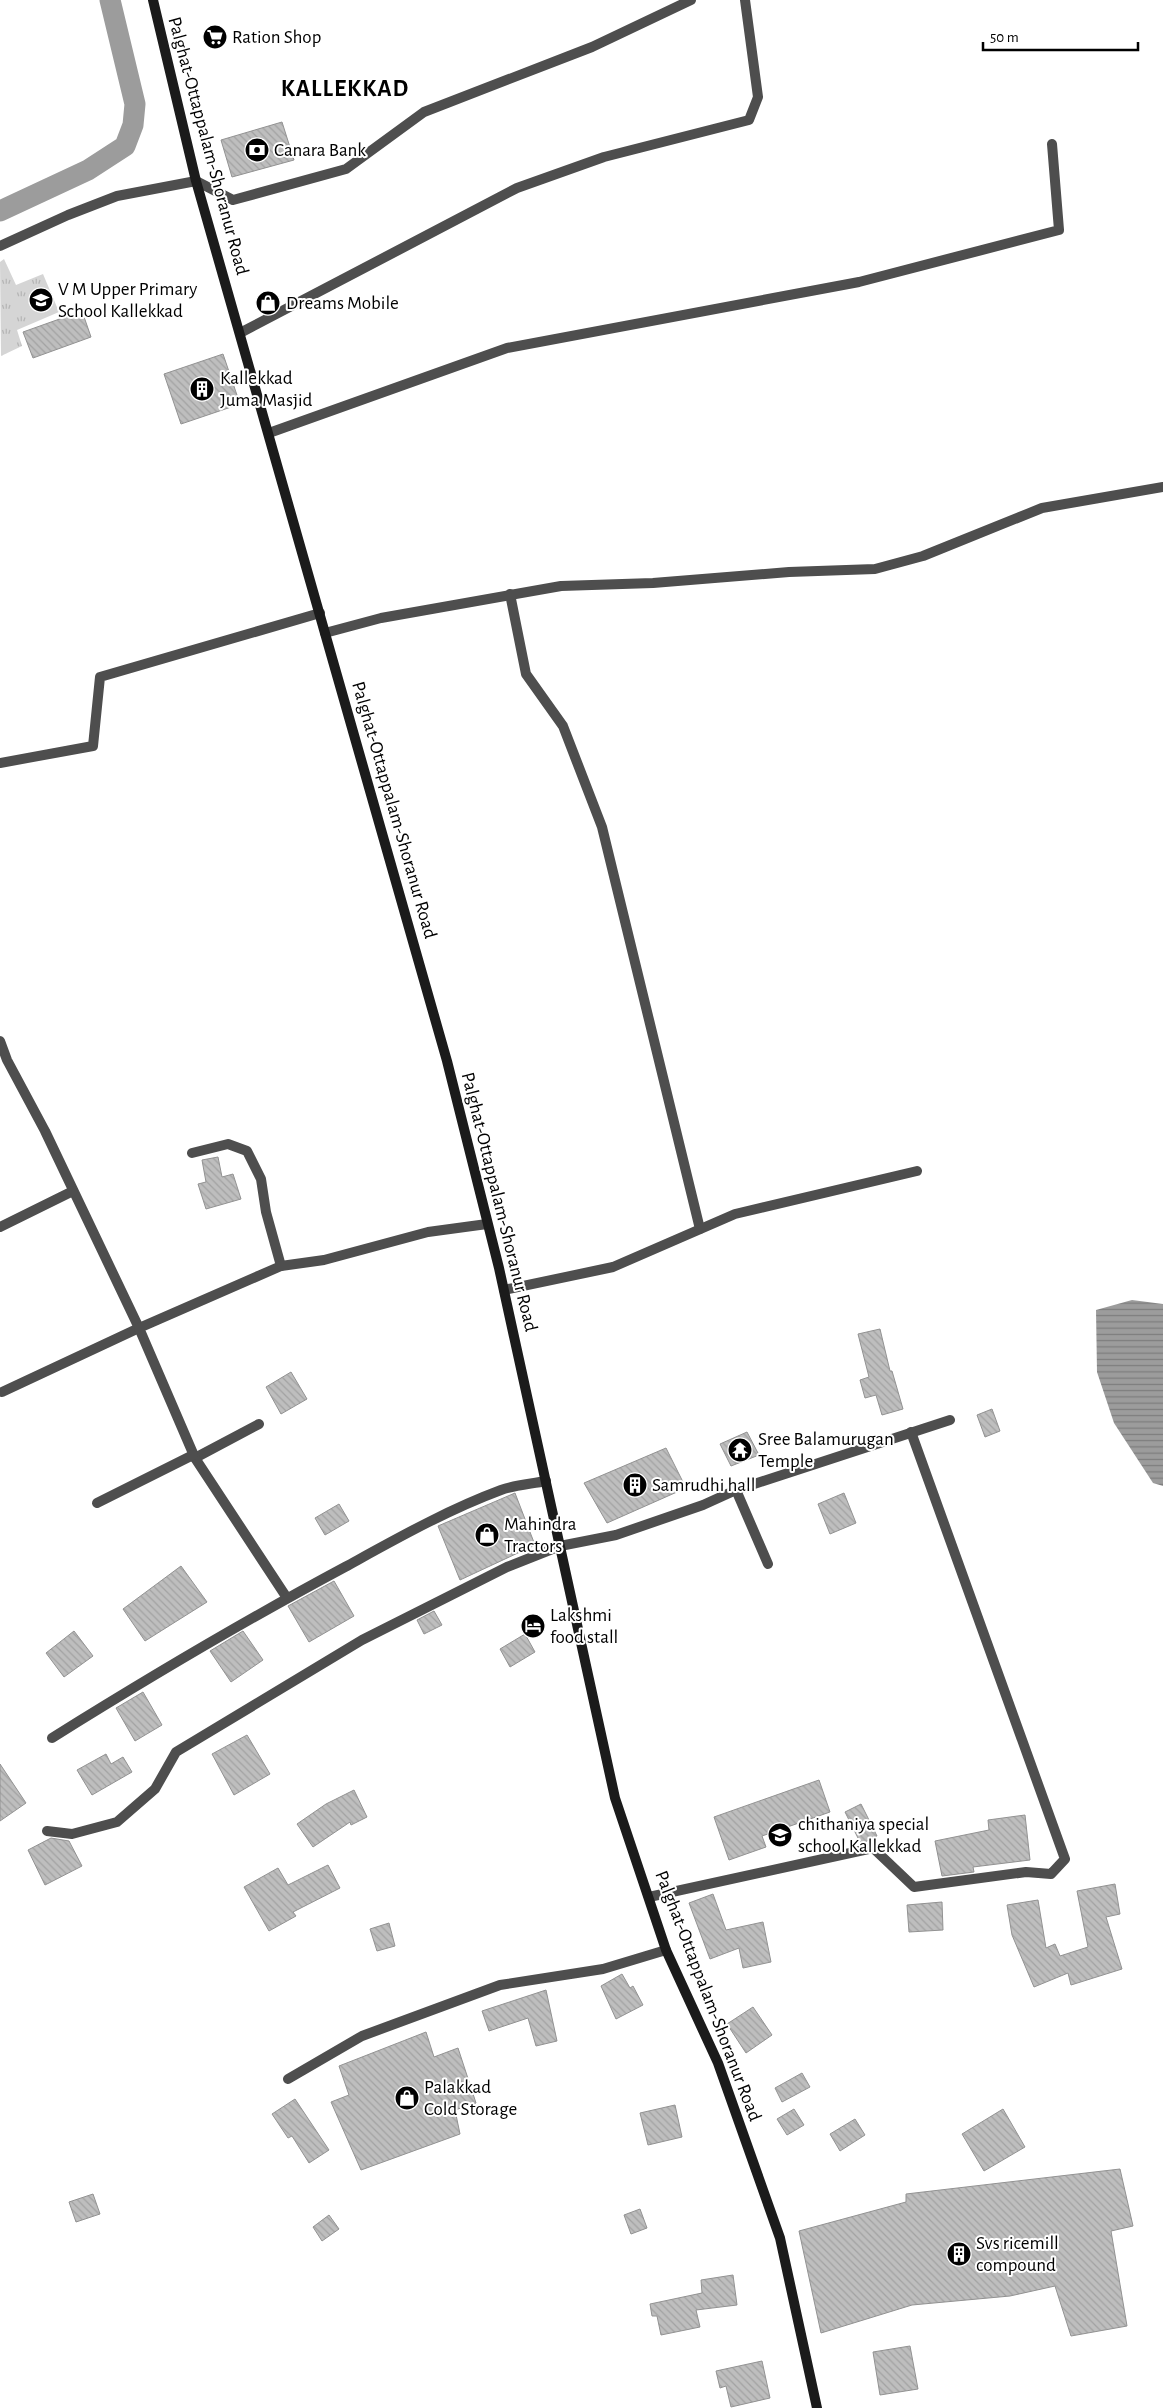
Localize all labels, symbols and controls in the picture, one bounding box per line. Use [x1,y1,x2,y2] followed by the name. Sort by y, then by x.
[164,15,252,277] street label: Palghat-Ottappalam-Shoranur Road
[983,20,1138,52] scale bar
[202,24,228,50] supermarket icon: Ration Shop
[232,28,321,47] place label: Ration Shop
[990,30,1019,45] text: 50 m
[281,77,409,101] district label: KALLEKKAD
[244,137,270,163] bank icon: Canara Bank
[274,141,366,160] place label: Canara Bank
[58,280,197,321] place label: V M Upper Primary School Kallekkad
[28,287,54,313] school or university icon: V M Upper Primary School Kallekkad
[255,290,281,316] shop icon: Dreams Mobile
[286,294,399,313] place label: Dreams Mobile
[220,369,313,410] place label: Kallekkad Juma Masjid
[189,376,215,402] building icon: Kallekkad Juma Masjid
[348,679,440,941] street label: Palghat-Ottappalam-Shoranur Road
[458,1070,540,1334] street label: Palghat-Ottappalam-Shoranur Road
[758,1430,894,1471] place label: Sree Balamurugan Temple
[727,1437,753,1463] temple icon: Sree Balamurugan Temple
[622,1472,648,1498] building icon: Samrudhi hall
[652,1476,756,1495] place label: Samrudhi hall
[504,1515,577,1556] place label: Mahindra Tractors
[474,1522,500,1548] shop icon: Mahindra Tractors
[550,1606,618,1647] place label: Lakshmi food stall
[520,1613,546,1639] hotel icon: Lakshmi food stall
[798,1815,929,1856] place label: chithaniya special school Kallekkad
[767,1822,793,1848] school or university icon: chithaniya special school Kallekkad
[651,1868,765,2124] street label: Palghat-Ottappalam-Shoranur Road
[424,2078,517,2119] place label: Palakkad Cold Storage
[394,2085,420,2111] shop icon: Palakkad Cold Storage
[976,2234,1059,2275] place label: Svs ricemill compound
[946,2241,972,2267] building icon: Svs ricemill compound

